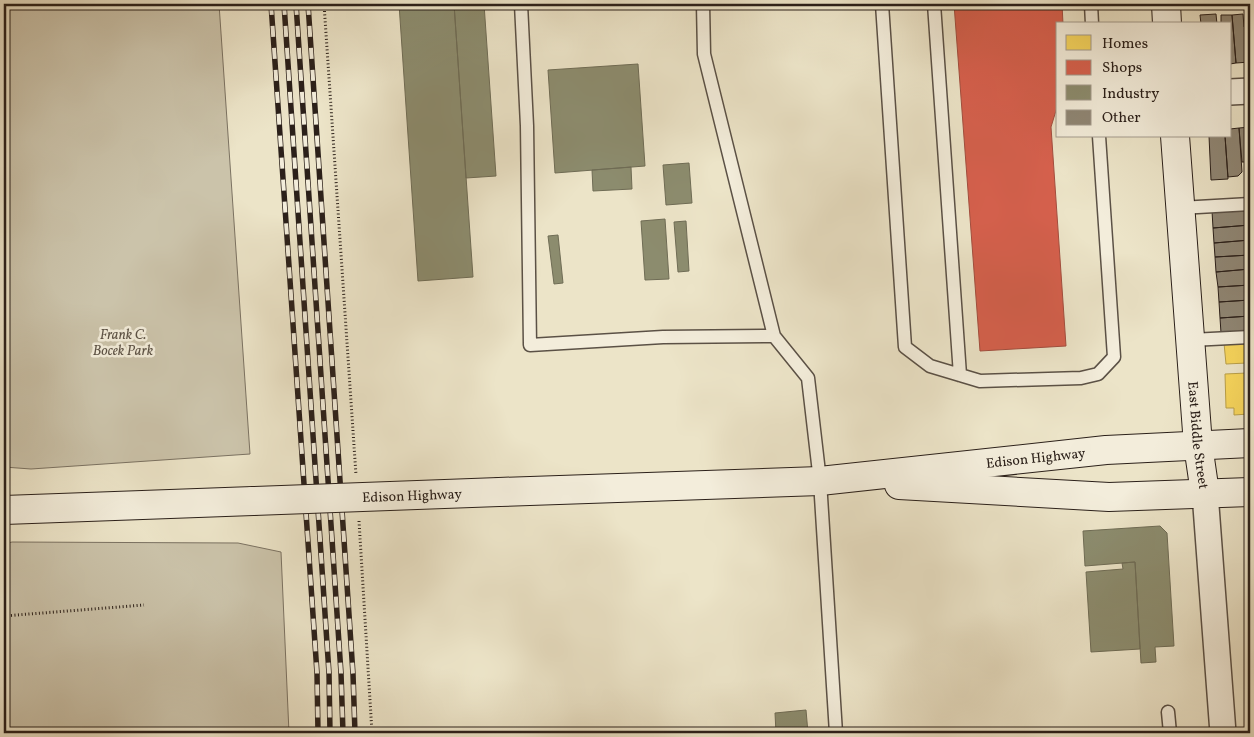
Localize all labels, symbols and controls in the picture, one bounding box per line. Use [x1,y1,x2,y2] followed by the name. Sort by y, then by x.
[1056,22,1232,138] legend
[1102,34,1148,55] text: Homes
[1102,58,1142,79] text: Shops
[1102,84,1159,105] text: Industry
[1102,108,1141,129] text: Other
[93,326,154,361] park label: Frank C. Bocek Park
[1182,381,1212,490] street label: East Biddle Street
[985,444,1087,474] street label: Edison Highway
[362,485,463,508] street label: Edison Highway

